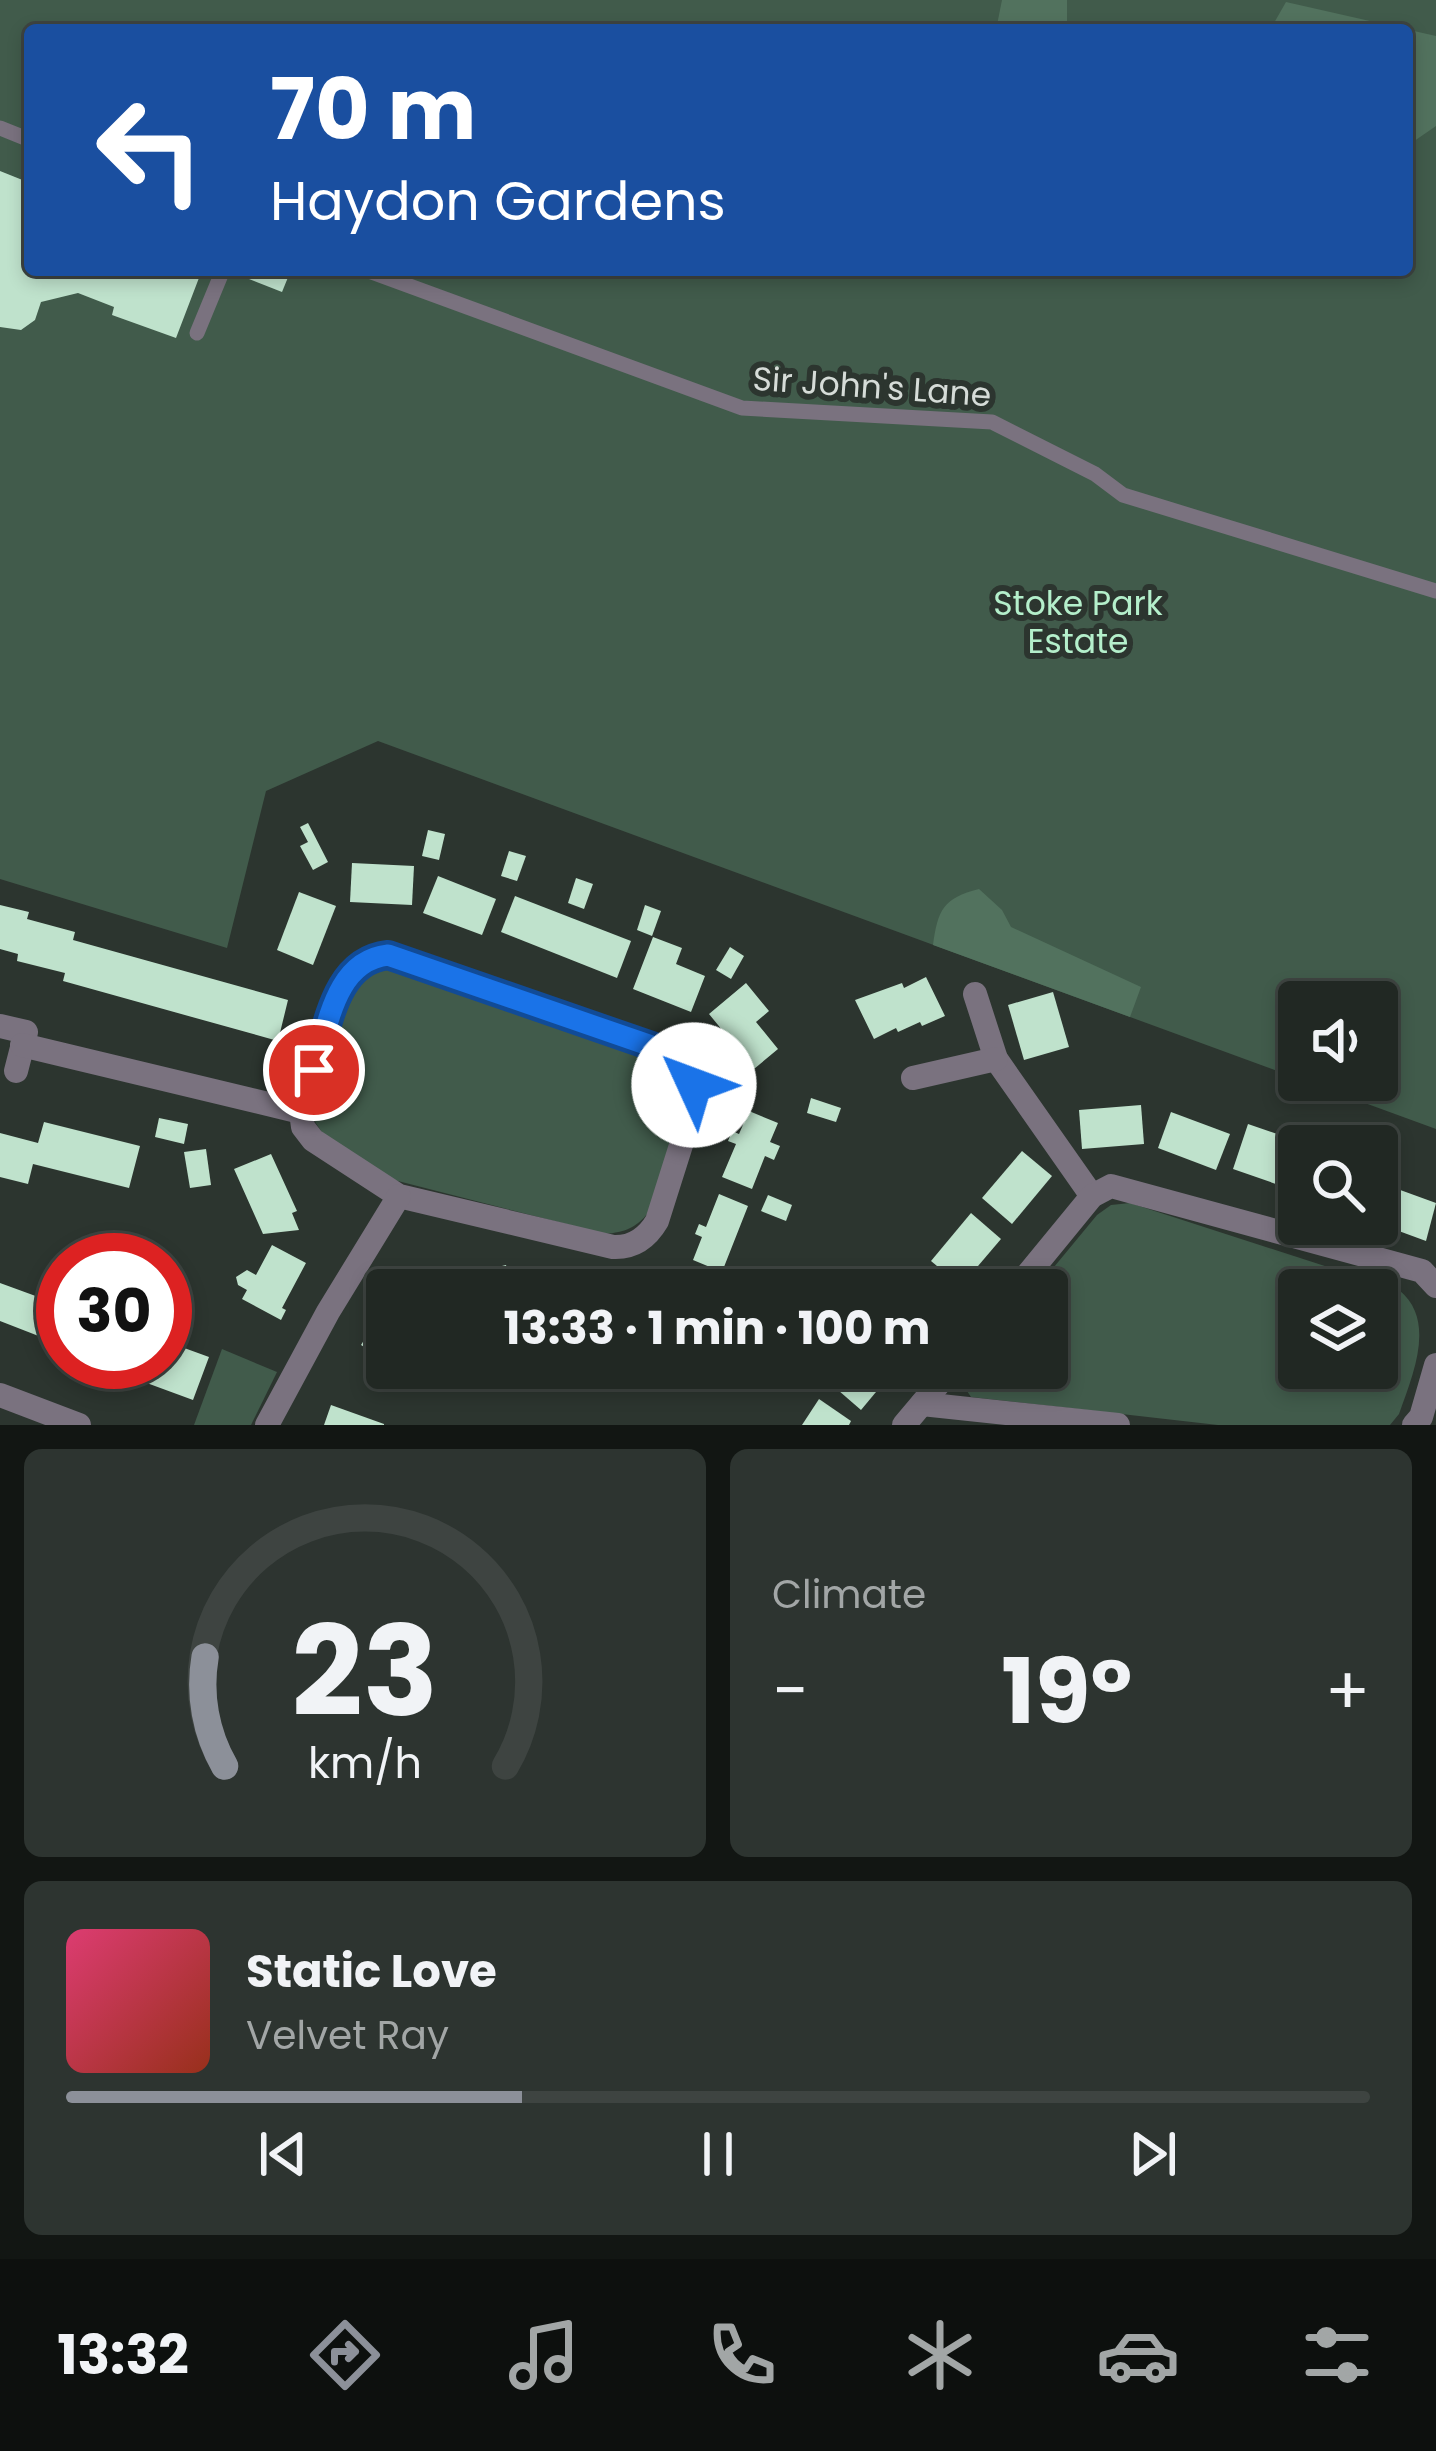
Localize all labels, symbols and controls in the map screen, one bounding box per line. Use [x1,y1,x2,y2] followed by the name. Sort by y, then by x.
[270,51,476,168] text: 70 m
[72,72,228,228] icon: left
[270,163,726,239] text: Haydon Gardens
[751,355,993,418] street label: Sir John's Lane
[993,580,1163,665] park label: Stoke Park Estate
[1278,981,1398,1389] map controls
[1278,981,1398,1101] button: sound
[263,1019,365,1121] pin
[631,1022,757,1148] position arrow
[281,1037,347,1103] icon: arrive
[1278,1125,1398,1245] button: search
[36,1233,192,1389] speed limit sign: 30
[1278,1269,1398,1389] button: layers
[504,1297,930,1360] text: 13:33 · 1 min · 100 m
[772,1567,926,1622] text: Climate
[292,1584,438,1759] text: 23
[1001,1628,1132,1755] text: 19°
[772,1645,808,1737] text: −
[1325,1645,1370,1737] text: +
[308,1733,422,1793] text: km/h
[246,1940,497,2003] text: Static Love
[246,2008,449,2063] text: Velvet Ray
[250,2121,316,2187] icon: previous
[685,2121,751,2187] icon: pause
[1120,2121,1186,2187] icon: next
[303,2313,387,2397] icon: directions
[502,2313,586,2397] icon: music
[700,2313,784,2397] icon: phone
[898,2313,982,2397] icon: climate
[1096,2313,1180,2397] icon: car
[1295,2313,1379,2397] icon: filters
[57,2317,189,2393] text: 13:32

